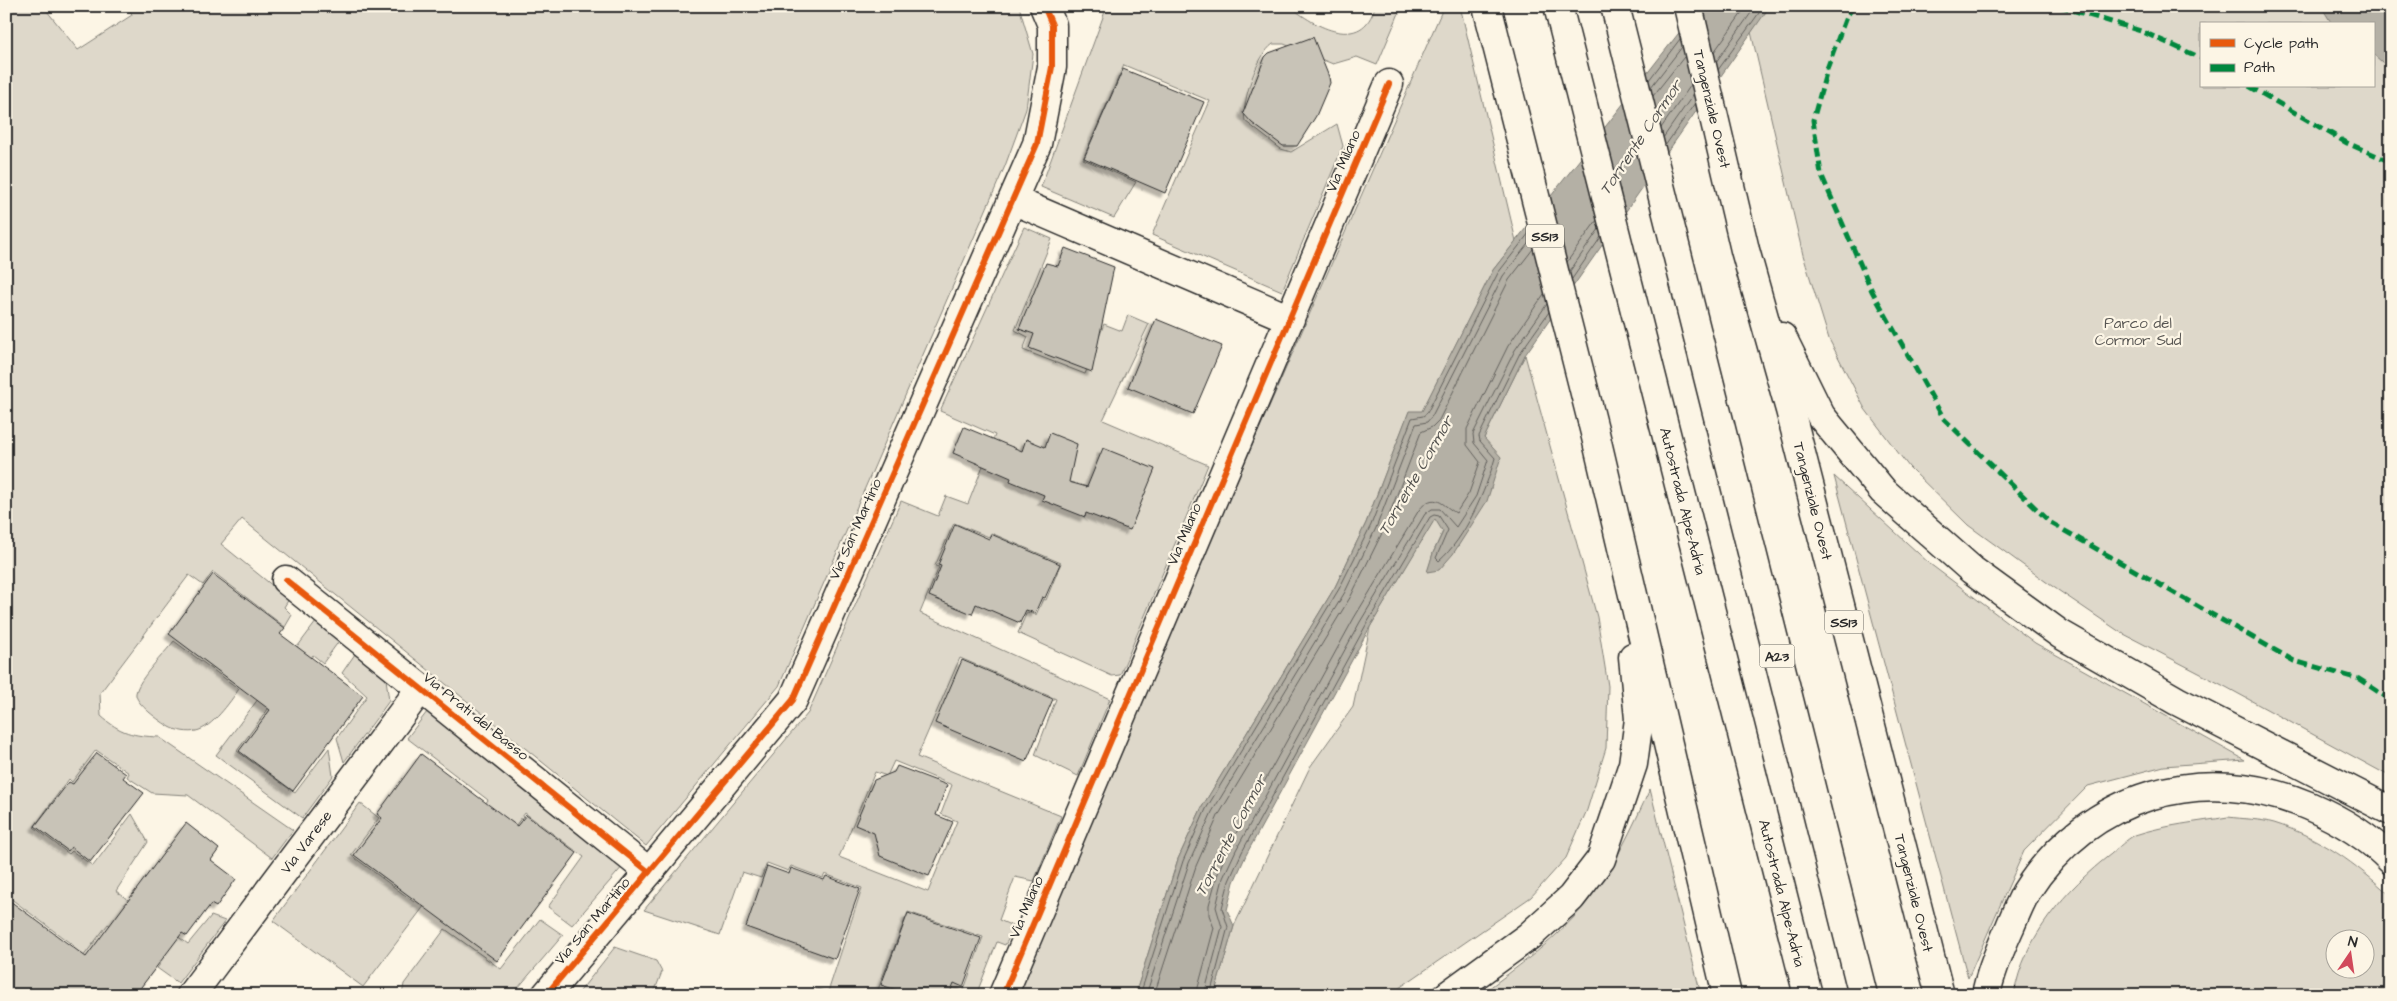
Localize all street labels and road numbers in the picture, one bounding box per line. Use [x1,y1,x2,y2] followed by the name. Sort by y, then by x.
[1687,48,1735,171] street label: Tangenziale Ovest
[1321,126,1366,196] street label: Via Milano
[1526,225,1564,248] road number: SS13
[1654,425,1711,577] street label: Autostrada Alpe-Adria
[1787,440,1837,563] street label: Tangenziale Ovest
[824,475,887,583] street label: Via San Martino
[1162,499,1207,569] street label: Via Milano
[1825,610,1863,634] road number: SS13
[1760,644,1794,668] road number: A23
[418,667,534,766] street label: Via Prati del Basso
[276,806,337,878] street label: Via Varese
[1753,817,1810,969] street label: Autostrada Alpe-Adria
[1888,832,1938,955] street label: Tangenziale Ovest
[1004,872,1049,942] street label: Via Milano
[549,873,636,970] street label: Via San Martino

